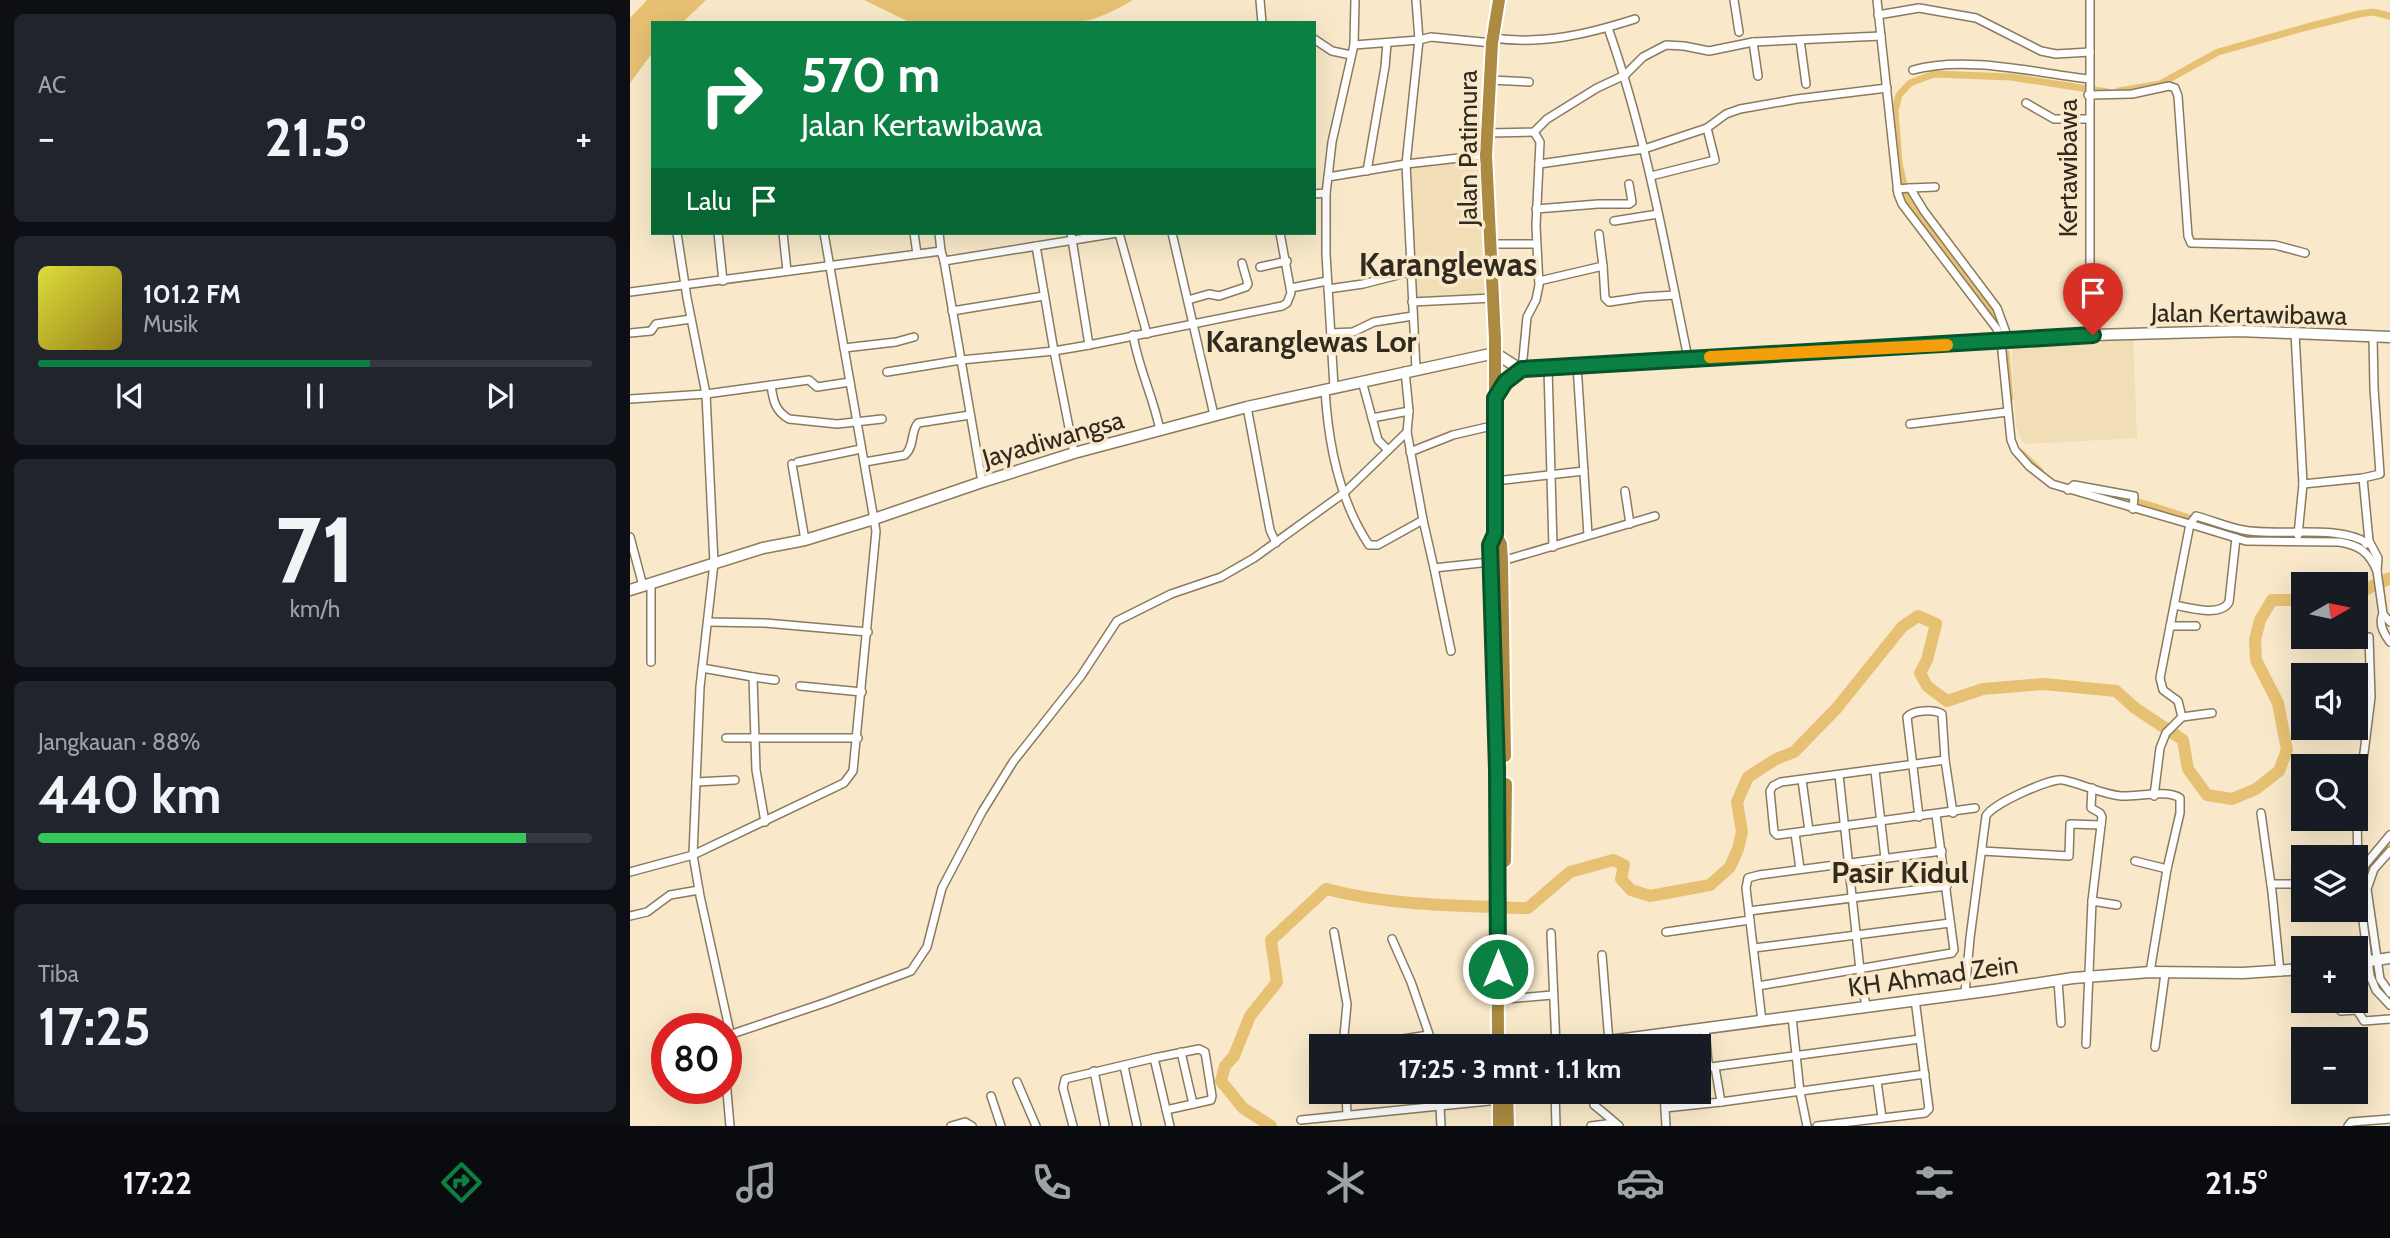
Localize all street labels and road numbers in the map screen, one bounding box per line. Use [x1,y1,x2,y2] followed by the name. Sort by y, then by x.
[1452,70,1484,227] street label: Jalan Patimura
[2052,98,2084,237] street label: Kertawibawa
[2150,296,2348,332] street label: Jalan Kertawibawa
[978,403,1128,475] street label: Jayadiwangsa
[1846,948,2020,1004] street label: KH Ahmad Zein

